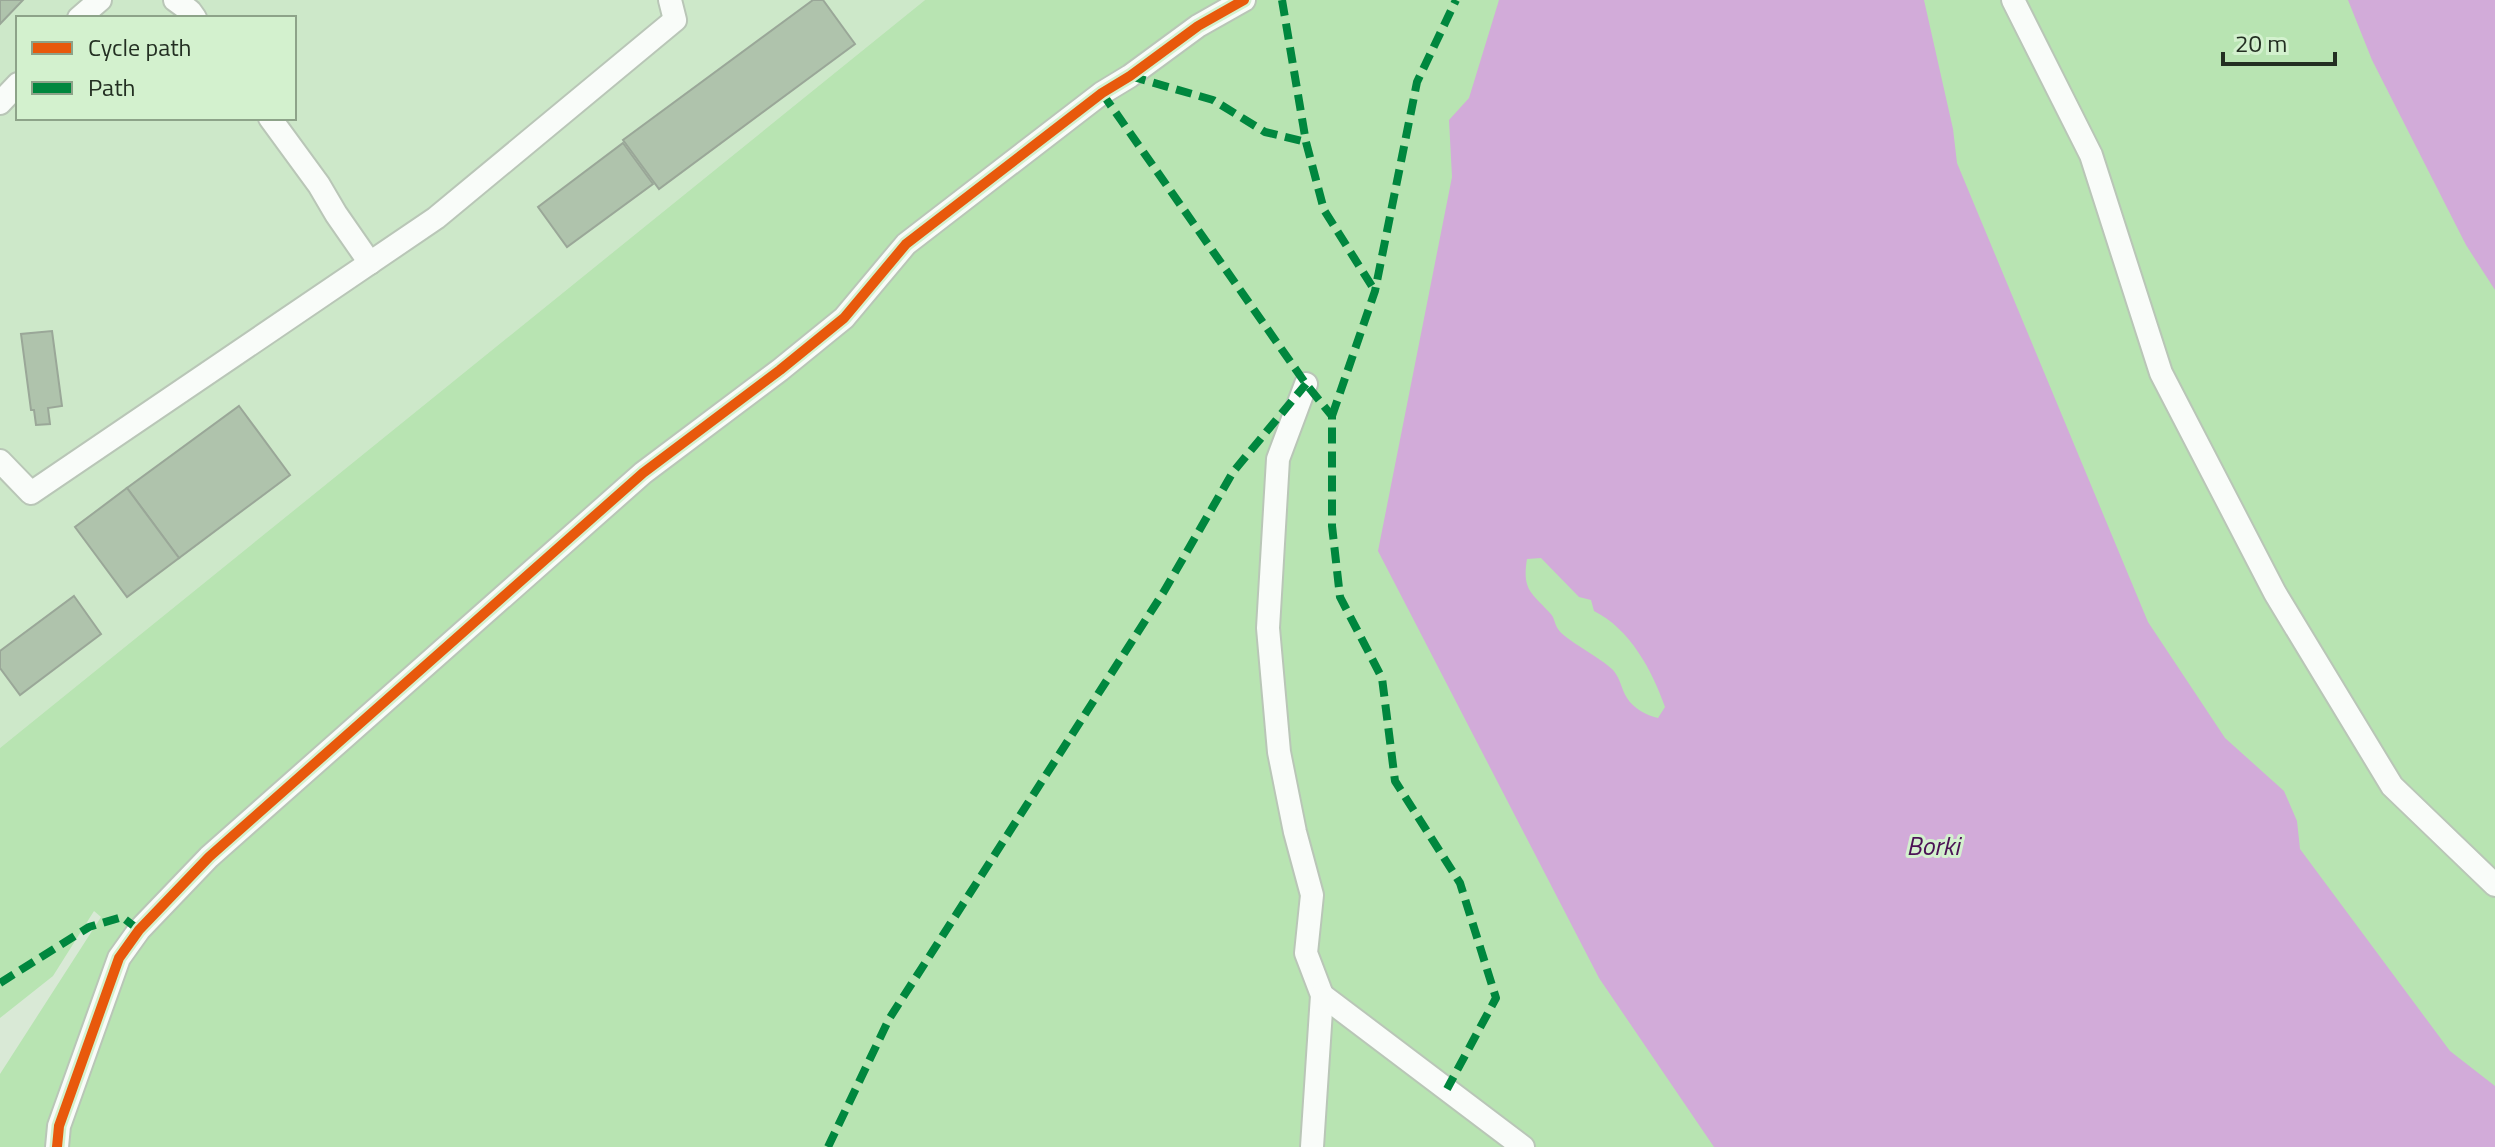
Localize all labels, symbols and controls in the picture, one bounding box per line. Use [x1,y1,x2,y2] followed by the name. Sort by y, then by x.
[16,16,296,120] legend
[2223,16,2335,66] scale bar
[2235,25,2287,61] text: 20 m
[88,29,191,65] text: Cycle path
[88,69,135,105] text: Path
[1907,826,1962,865] water label: Borki

